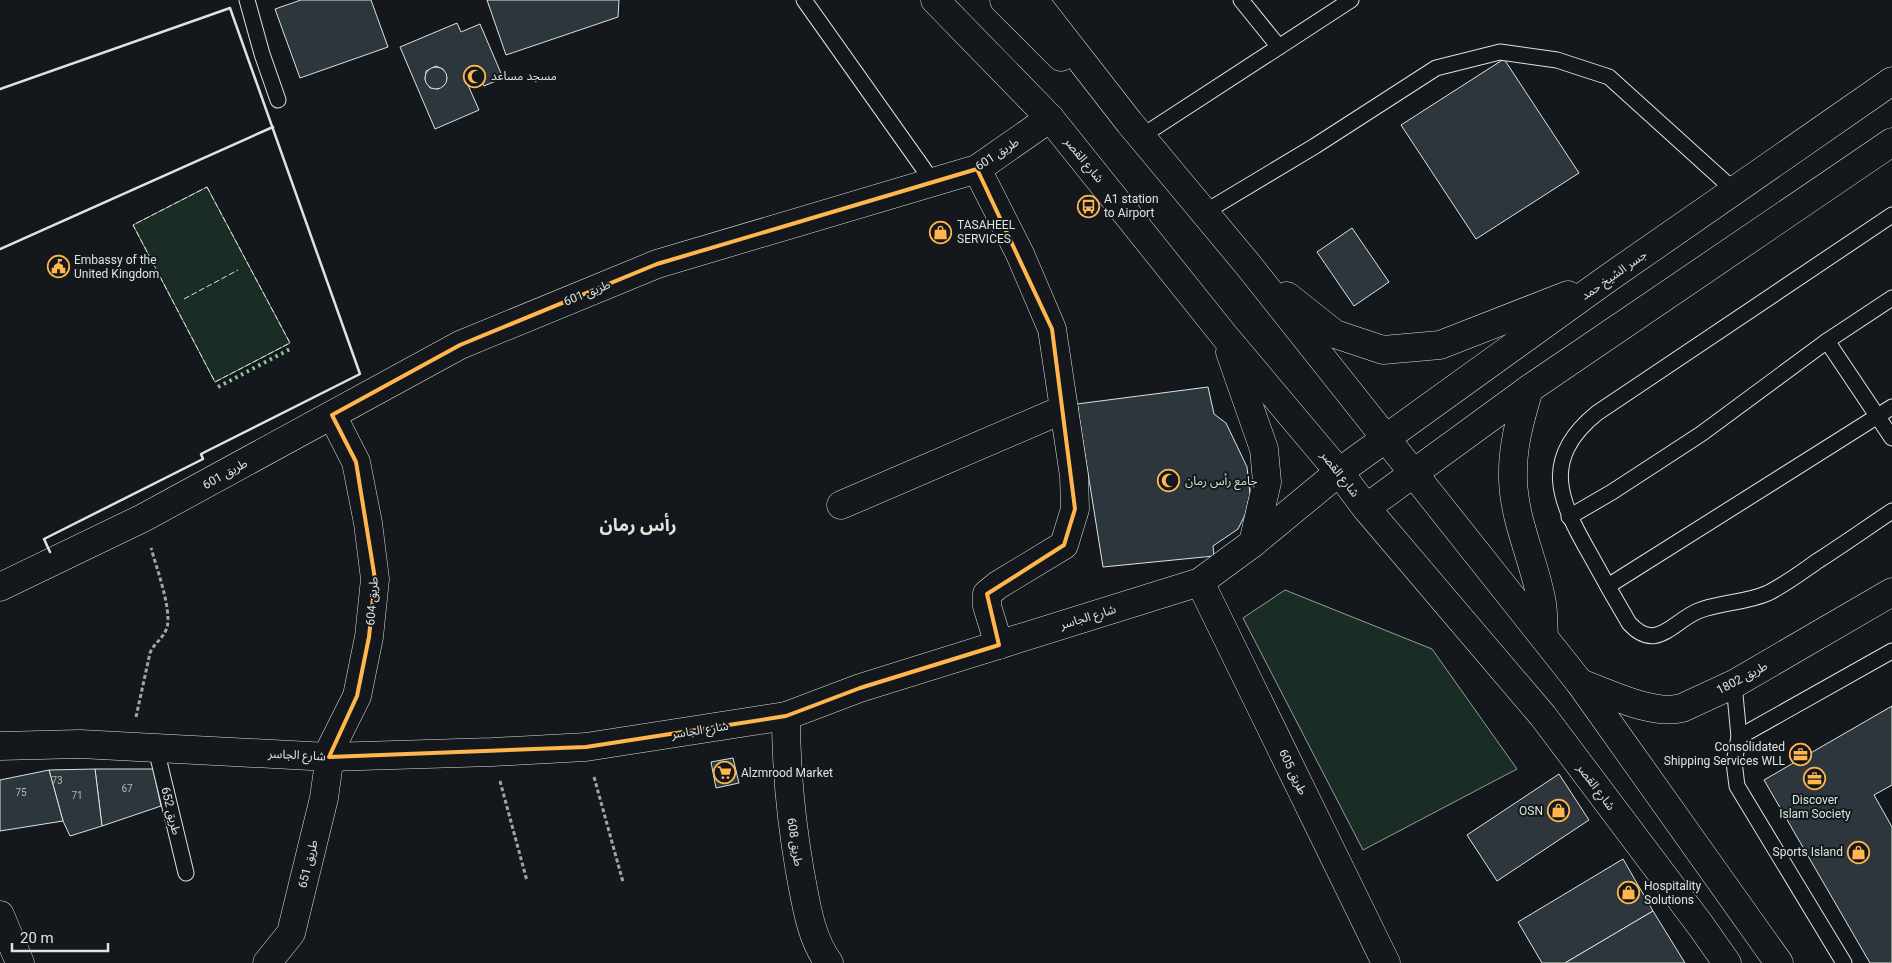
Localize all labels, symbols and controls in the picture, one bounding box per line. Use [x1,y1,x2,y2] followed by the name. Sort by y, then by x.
[463,64,487,88] mosque icon: مسجد مساعد
[491,69,557,83] place label: مسجد مساعد
[1059,134,1107,187] street label: شارع القصر
[973,135,1022,174] street label: طريق 601
[1104,192,1159,220] place label: A1 station to Airport
[1076,194,1100,218] bus stop icon: A1 station to Airport
[957,218,1016,246] place label: TASAHEEL SERVICES
[929,220,953,244] shop icon: TASAHEEL SERVICES
[1579,247,1651,304] street label: جسر الشيخ حمد
[74,253,159,281] place label: Embassy of the United Kingdom
[46,255,70,279] public building icon: Embassy of the United Kingdom
[562,277,613,310] street label: طريق 601
[1316,447,1362,501] street label: شارع القصر
[200,456,250,493] street label: طريق 601
[1157,469,1181,493] mosque icon: جامع رأس رمان
[1185,473,1258,490] place label: جامع رأس رمان
[599,512,677,536] district label: رأس رمان
[363,576,382,626] street label: طريق 604
[1057,602,1118,634] street label: شارع الجاسر
[1714,659,1770,698] street label: طريق 1802
[669,719,730,744] street label: شارع الجاسر
[1664,740,1786,768] place label: Consolidated Shipping Services WLL
[1789,742,1813,766] office icon: Consolidated Shipping Services WLL
[267,746,326,765] street label: شارع الجاسر
[1275,747,1310,798] street label: طريق 605
[1572,760,1618,814] street label: شارع القصر
[713,761,737,785] supermarket icon: Alzmrood Market
[741,766,833,780] place label: Alzmrood Market
[1803,767,1827,791] office icon: Discover Islam Society
[51,775,63,786] house number: 73
[121,783,133,794] house number: 67
[157,786,184,837] street label: طريق 652
[15,787,27,798] house number: 75
[71,790,83,801] house number: 71
[1779,793,1851,821] place label: Discover Islam Society
[1547,799,1571,823] shop icon: OSN
[1519,804,1543,818] place label: OSN
[783,817,806,867] street label: طريق 608
[295,839,322,890] street label: طريق 651
[1847,840,1871,864] shop icon: Sports Island
[1773,845,1843,859] place label: Sports Island
[1644,879,1701,907] place label: Hospitality Solutions
[1616,881,1640,905] shop icon: Hospitality Solutions
[12,920,109,952] scale bar
[20,929,54,947] text: 20 m

